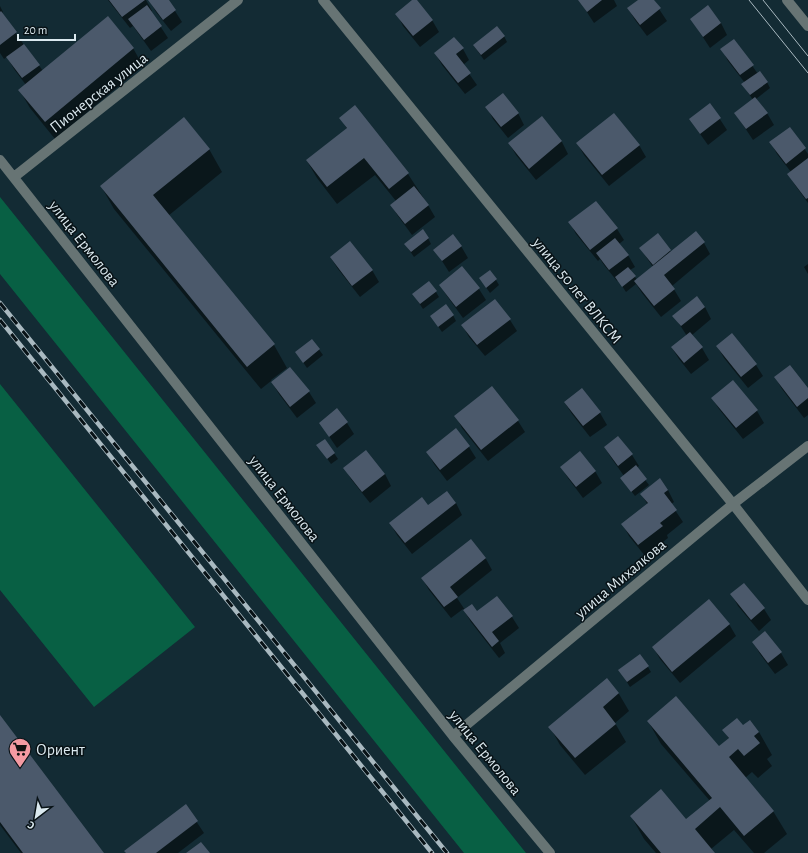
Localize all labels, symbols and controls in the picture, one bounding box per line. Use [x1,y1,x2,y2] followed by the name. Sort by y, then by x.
[18,16,75,42] scale bar
[24,24,47,36] text: 20 m
[47,50,151,137] street label: Пионерская улица
[44,197,123,290] street label: улица Ермолова
[528,234,625,347] street label: улица 50 лет ВЛКСМ
[244,452,323,545] street label: улица Ермолова
[571,536,670,623] street label: улица Михалкова
[445,706,524,799] street label: улица Ермолова
[7,736,33,769] supermarket icon: Ориент
[36,742,85,758] place label: Ориент
[16,797,56,837] north arrow
[26,819,37,831] text: С

